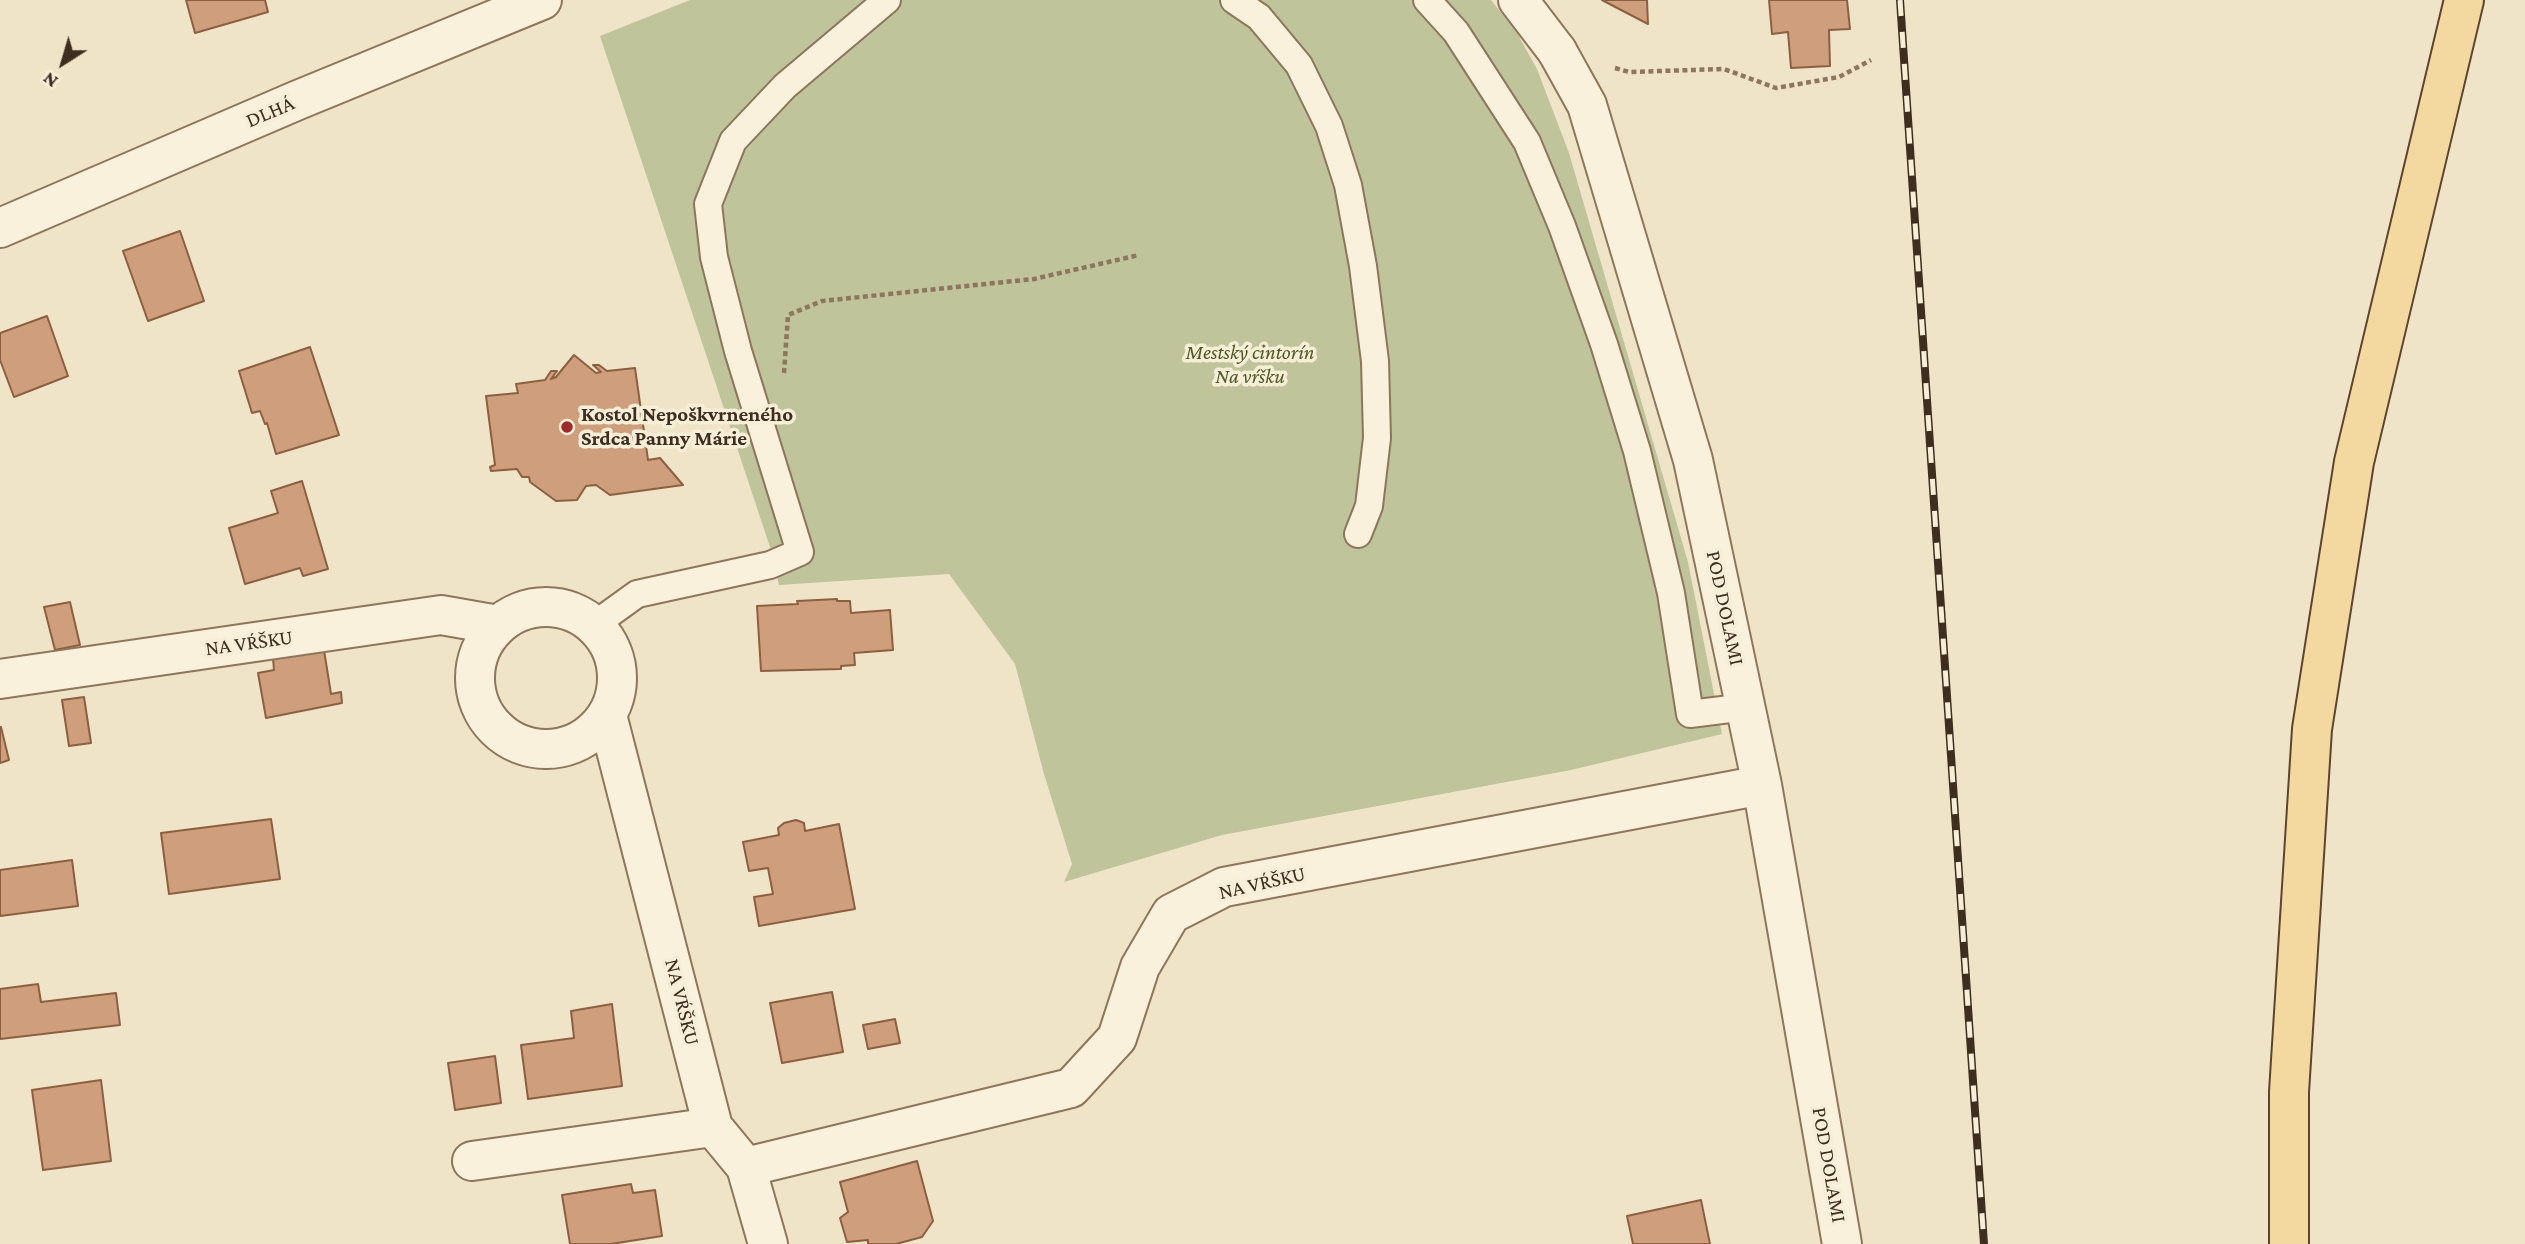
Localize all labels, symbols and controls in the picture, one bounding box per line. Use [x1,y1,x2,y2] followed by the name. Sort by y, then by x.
[28,28,98,98] north arrow
[39,68,62,92] text: N
[242,91,298,133] street label: DLHÁ
[1186,340,1314,390] park label: Mestský cintorín Na vŕšku
[581,402,793,452] place label: Kostol Nepoškvrneného Srdca Panny Márie
[559,419,575,435] marker: Kostol Nepoškvrneného Srdca Panny Márie
[1701,548,1749,668] street label: POD DOLAMI
[204,624,294,662] street label: NA VŔŠKU
[1216,861,1308,905] street label: NA VŔŠKU
[659,956,705,1048] street label: NA VŔŠKU
[1806,1105,1852,1225] street label: POD DOLAMI

